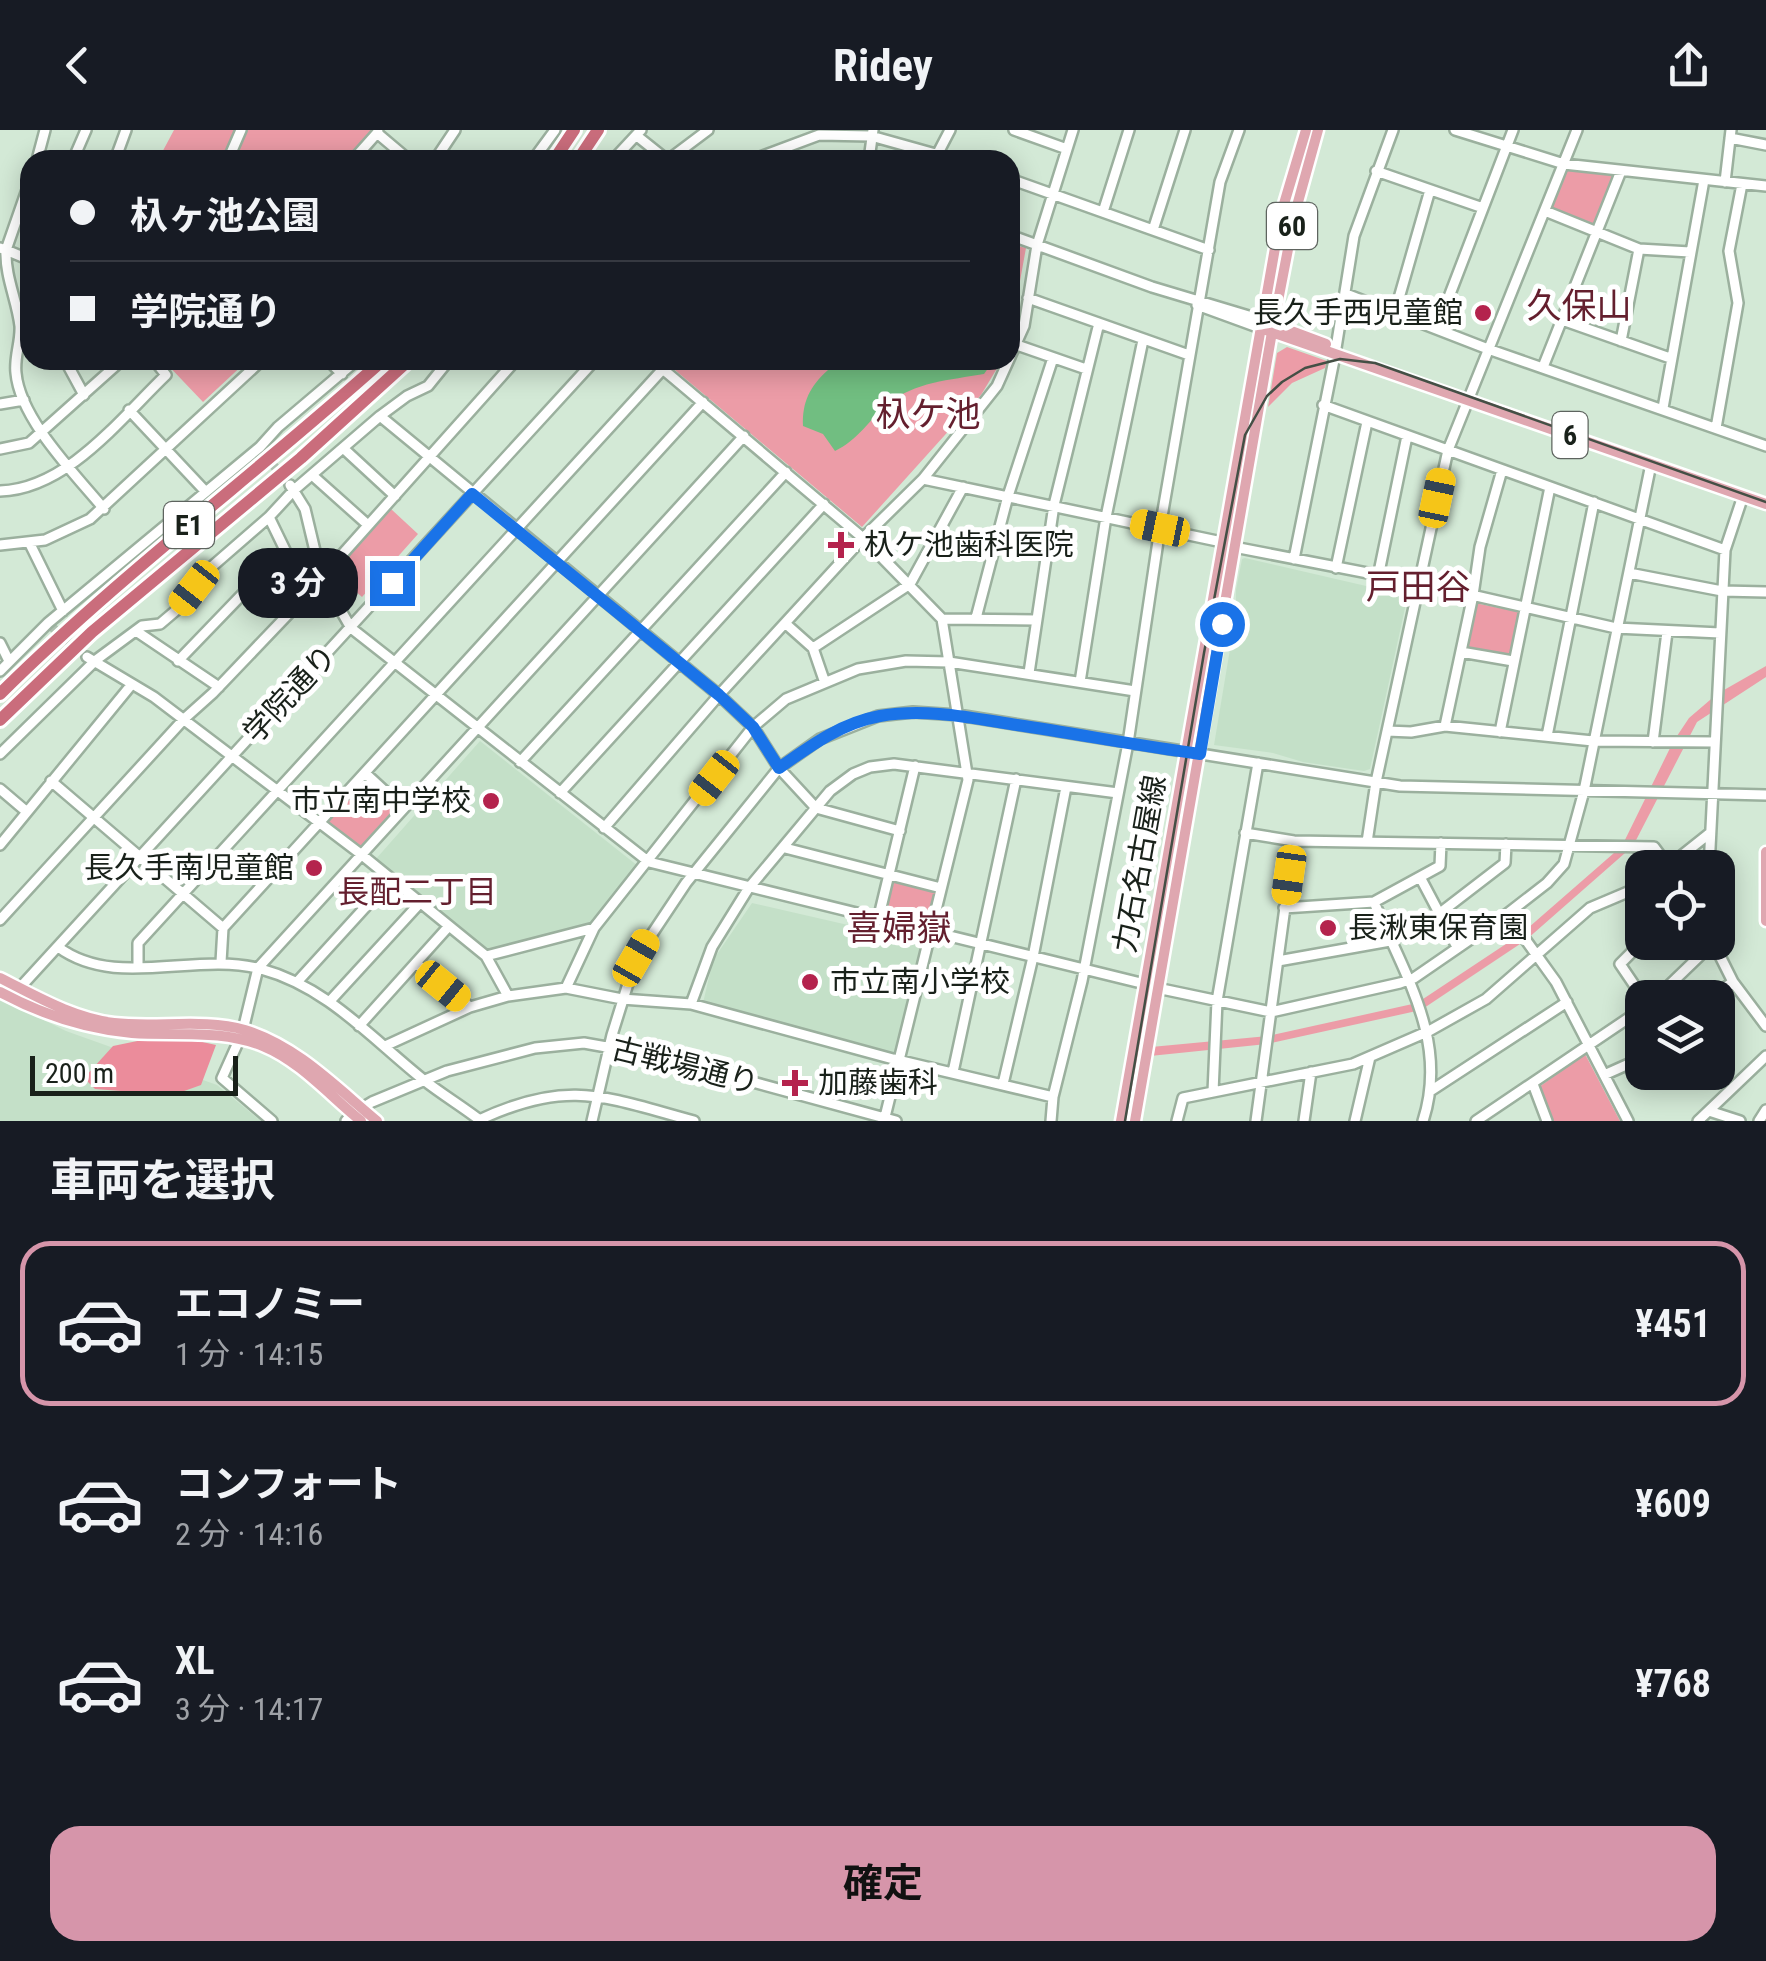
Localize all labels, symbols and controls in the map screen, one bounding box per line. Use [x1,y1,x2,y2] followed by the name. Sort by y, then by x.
[50,38,105,93] icon: back
[1661,38,1716,93] icon: share
[833,39,933,92] text: Ridey
[130,194,320,238] text: 杁ヶ池公園
[1267,203,1317,249] road number: 60
[1526,286,1632,327] district label: 久保山
[130,290,282,334] text: 学院通り
[1253,295,1463,330] place label: 長久手西児童館
[1472,302,1494,324] marker: 長久手西児童館
[875,394,981,435] district label: 杁ケ池
[1552,412,1588,458] road number: 6
[1416,466,1458,530] car
[164,502,214,548] road number: E1
[1128,507,1192,549] car
[864,527,1074,562] place label: 杁ケ池歯科医院
[828,532,854,558] marker: 杁ケ池歯科医院
[237,548,357,618] callout: 3 分
[164,555,224,621] car
[370,561,415,606] route end
[270,564,326,602] text: 3 分
[1365,567,1471,608] district label: 戸田谷
[1200,602,1245,647] route start
[236,638,343,749] street label: 学院通り
[684,745,744,811] car
[1107,772,1172,956] street label: 力石名古屋線
[291,783,471,818] place label: 市立南中学校
[480,790,502,812] marker: 市立南中学校
[1270,843,1308,907] car
[84,850,294,885] place label: 長久手南児童館
[1625,850,1735,1090] map controls
[1625,850,1735,960] button: locate
[303,857,325,879] marker: 長久手南児童館
[337,873,497,911] district label: 長配二丁目
[846,908,952,949] district label: 喜婦嶽
[1348,910,1528,945] place label: 長湫東保育園
[1317,917,1339,939] marker: 長湫東保育園
[608,925,664,991] car
[410,955,476,1017] car
[830,964,1010,999] place label: 市立南小学校
[799,971,821,993] marker: 市立南小学校
[1625,980,1735,1090] button: layers
[608,1030,762,1101] street label: 古戦場通り
[30,1051,238,1096] scale bar
[45,1057,114,1090] text: 200 m
[818,1065,938,1100] place label: 加藤歯科
[782,1070,808,1096] marker: 加藤歯科
[50,1154,275,1207] text: 車両を選択
[55,1279,145,1369] icon: car
[175,1282,365,1326] text: エコノミー
[1635,1302,1711,1346] text: ¥451
[175,1335,323,1373] text: 1 分 · 14:15
[55,1459,145,1549] icon: car
[175,1462,402,1506] text: コンフォート
[1635,1482,1711,1526] text: ¥609
[175,1515,323,1553] text: 2 分 · 14:16
[55,1639,145,1729] icon: car
[175,1639,214,1683] text: XL
[1635,1662,1711,1706] text: ¥768
[175,1690,323,1728] text: 3 分 · 14:17
[50,1826,1716,1941] button: 確定

